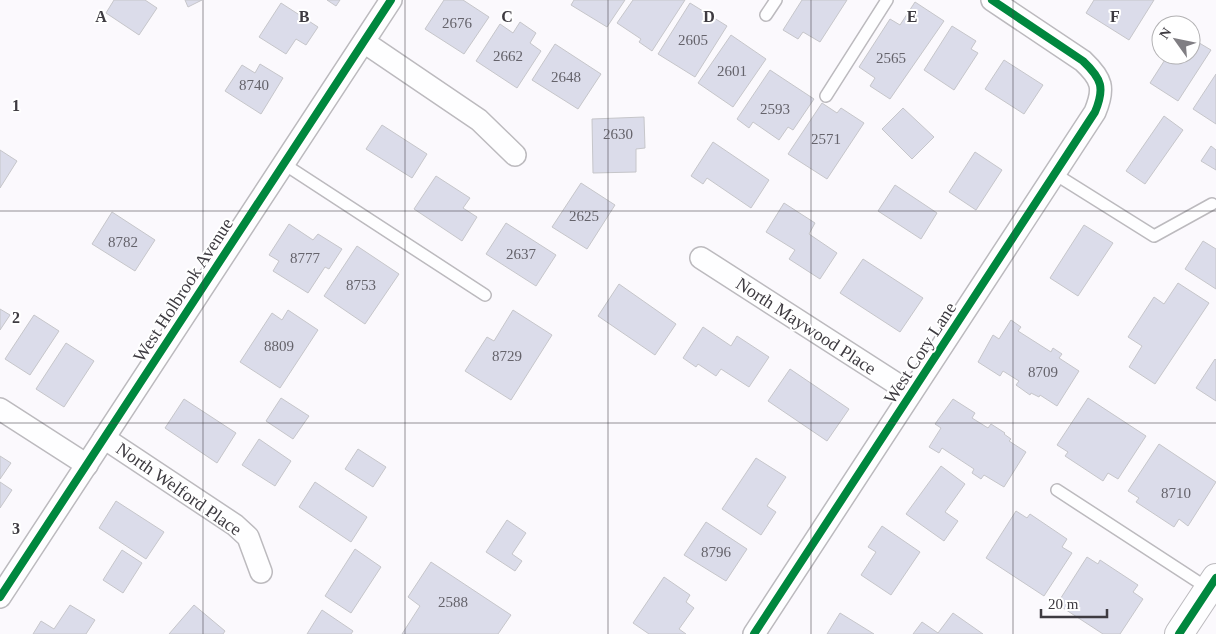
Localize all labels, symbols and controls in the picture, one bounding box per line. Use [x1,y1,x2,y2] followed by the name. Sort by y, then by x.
[95,8,107,25] text: A
[299,8,310,25] text: B
[501,8,513,25] text: C
[703,8,715,25] text: D
[907,8,917,25] text: E
[1110,8,1120,25] text: F
[442,15,473,31] house number: 2676
[1151,15,1201,65] north arrow
[1156,25,1175,42] text: N
[678,32,708,48] house number: 2605
[493,48,523,64] house number: 2662
[876,50,906,66] house number: 2565
[717,63,747,79] house number: 2601
[551,69,581,85] house number: 2648
[239,77,269,93] house number: 8740
[12,97,20,114] text: 1
[760,101,790,117] house number: 2593
[603,126,633,142] house number: 2630
[811,131,841,147] house number: 2571
[569,208,599,224] house number: 2625
[129,214,237,366] street label: West Holbrook Avenue
[108,234,138,250] house number: 8782
[506,246,537,262] house number: 2637
[290,250,321,266] house number: 8777
[732,273,880,379] street label: North Maywood Place
[346,277,376,293] house number: 8753
[880,299,960,407] street label: West Cory Lane
[12,309,20,326] text: 2
[264,338,294,354] house number: 8809
[492,348,522,364] house number: 8729
[1028,364,1058,380] house number: 8709
[113,438,245,540] street label: North Welford Place
[1161,485,1191,501] house number: 8710
[12,520,20,537] text: 3
[701,544,732,560] house number: 8796
[1041,586,1107,618] scale bar
[438,594,468,610] house number: 2588
[1048,596,1079,612] text: 20 m

